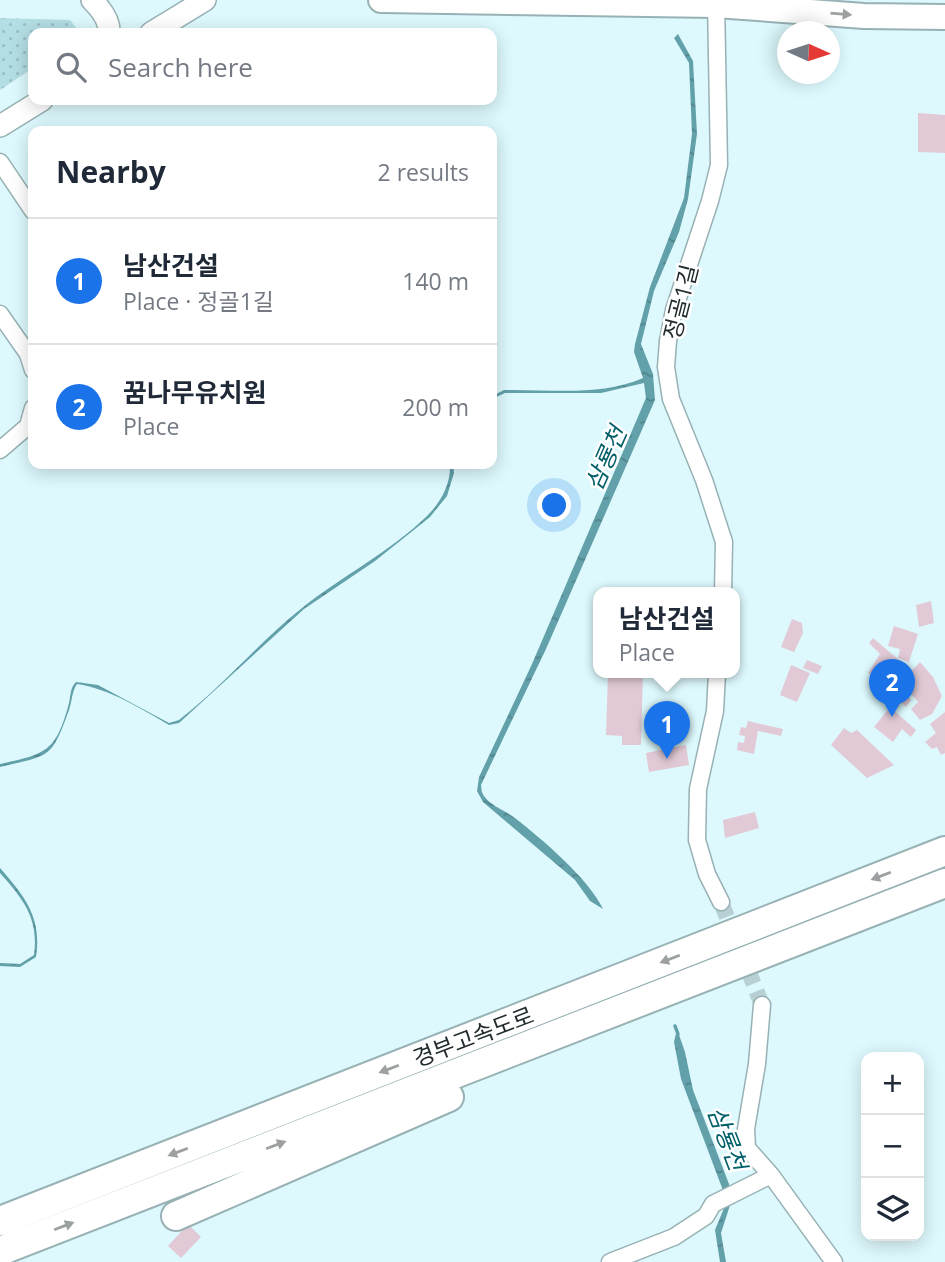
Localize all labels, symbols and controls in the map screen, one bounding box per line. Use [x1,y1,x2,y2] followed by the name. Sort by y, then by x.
[830,9,852,20] one-way arrow
[777,21,840,84] north arrow
[28,28,497,105] search box
[52,48,90,86] icon: search
[108,49,253,85] text: Search here
[56,151,166,192] text: Nearby
[378,156,469,188] text: 2 results
[123,247,219,283] text: 남산건설
[655,261,705,343] street label: 정골1길
[72,265,86,297] text: 1
[402,265,469,297] text: 140 m
[123,285,274,317] text: Place · 정골1길
[123,374,267,410] text: 꿈나무유치원
[72,391,86,423] text: 2
[402,391,469,423] text: 200 m
[123,410,179,442] text: Place
[576,418,635,495] water label: 삼룡천
[537,488,571,522] your location
[593,587,740,678] popup
[619,600,714,636] text: 남산건설
[619,636,675,668] text: Place
[869,659,915,717] pin: 2
[644,701,690,759] pin: 1
[871,870,892,881] one-way arrow
[659,953,680,964] one-way arrow
[408,998,538,1074] street label: 경부고속도로
[861,1052,924,1241] map controls
[861,1052,924,1115] button: +
[379,1063,400,1074] one-way arrow
[701,1101,756,1178] water label: 삼룡천
[861,1115,924,1178] button: −
[266,1139,287,1150] one-way arrow
[167,1146,188,1157] one-way arrow
[861,1178,924,1241] button: layers
[53,1221,74,1232] one-way arrow

